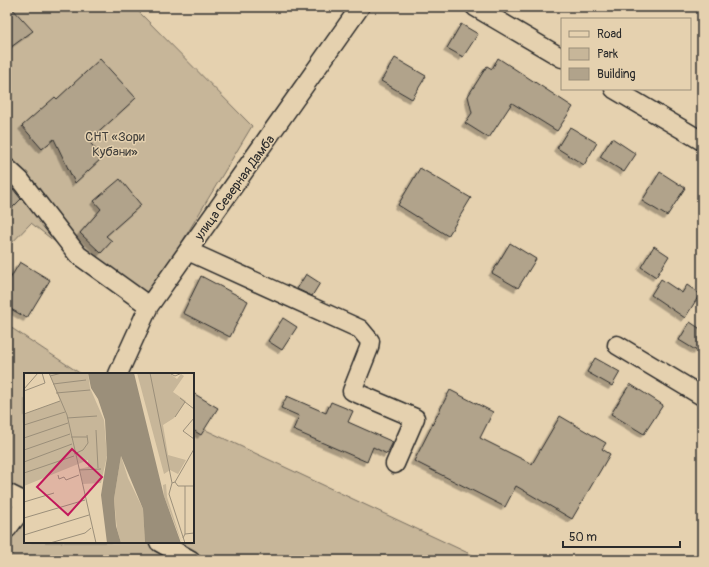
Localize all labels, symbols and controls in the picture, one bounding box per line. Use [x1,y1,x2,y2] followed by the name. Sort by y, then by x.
[561,18,691,90] legend
[597,27,622,42] text: Road
[597,47,618,62] text: Park
[597,67,636,82] text: Building
[85,129,145,160] park label: СНТ «Зори Кубани»
[191,132,278,244] street label: улица Северная Дамба
[24,373,194,543] inset map
[563,523,680,549] scale bar
[569,530,597,545] text: 50 m

